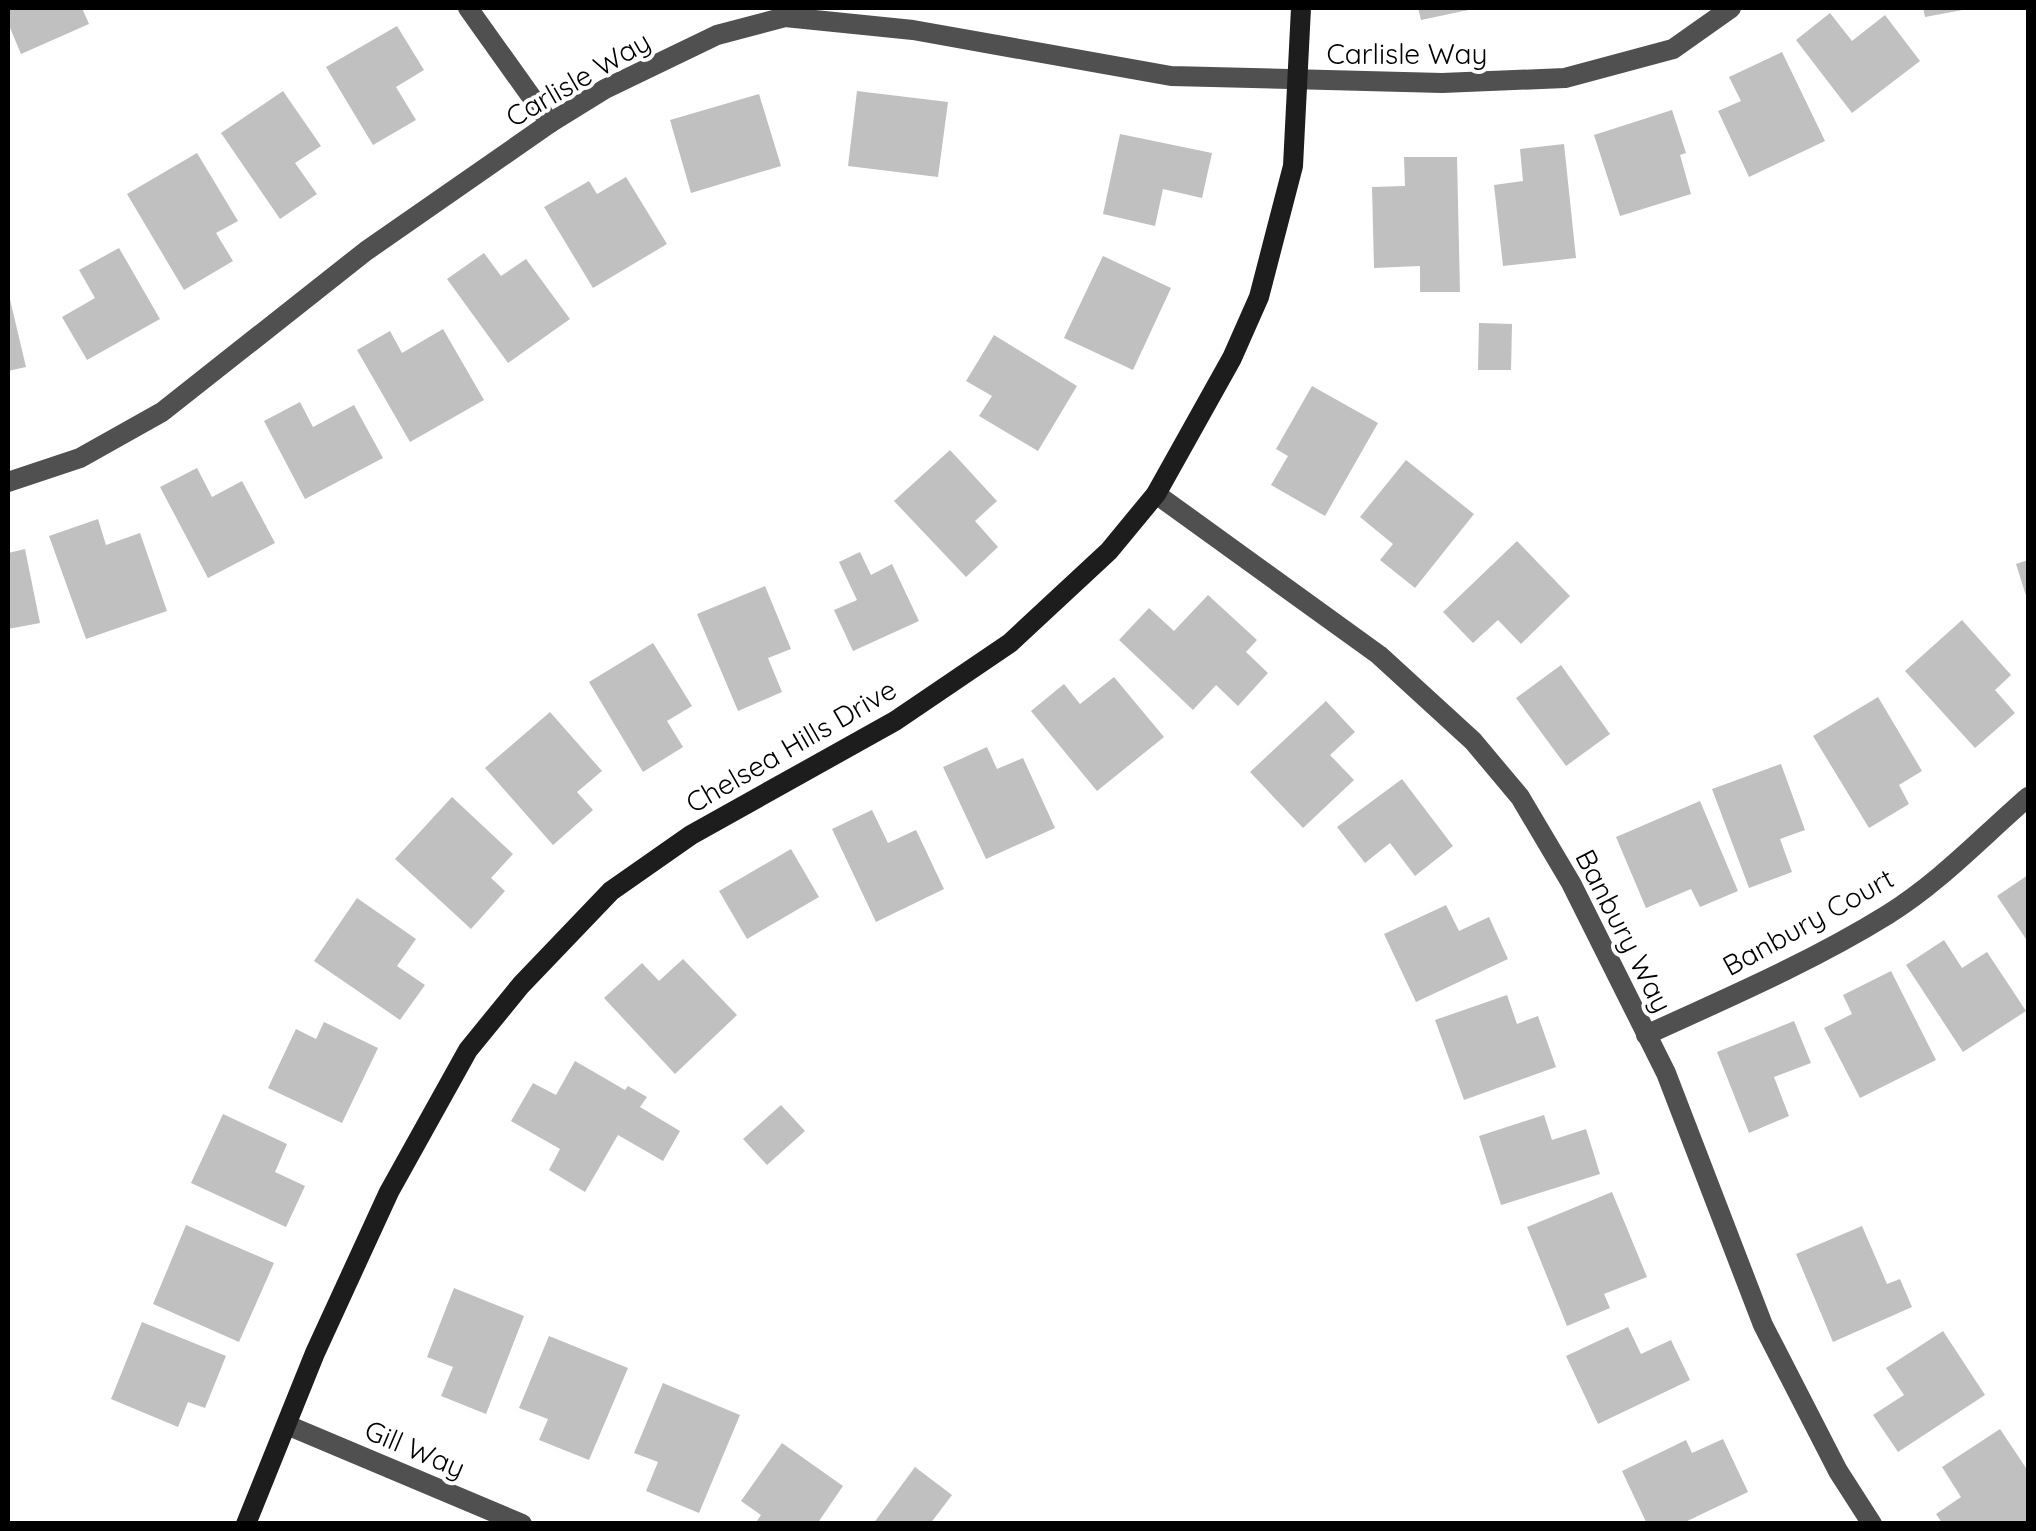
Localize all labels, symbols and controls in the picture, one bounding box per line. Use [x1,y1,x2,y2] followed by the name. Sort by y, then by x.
[499,23,656,134] street label: Carlisle Way
[1327,36,1487,71] street label: Carlisle Way
[679,671,902,820] street label: Chelsea Hills Drive
[1568,843,1681,1018] street label: Banbury Way
[1716,860,1899,983] street label: Banbury Court
[360,1412,471,1485] street label: Gill Way

